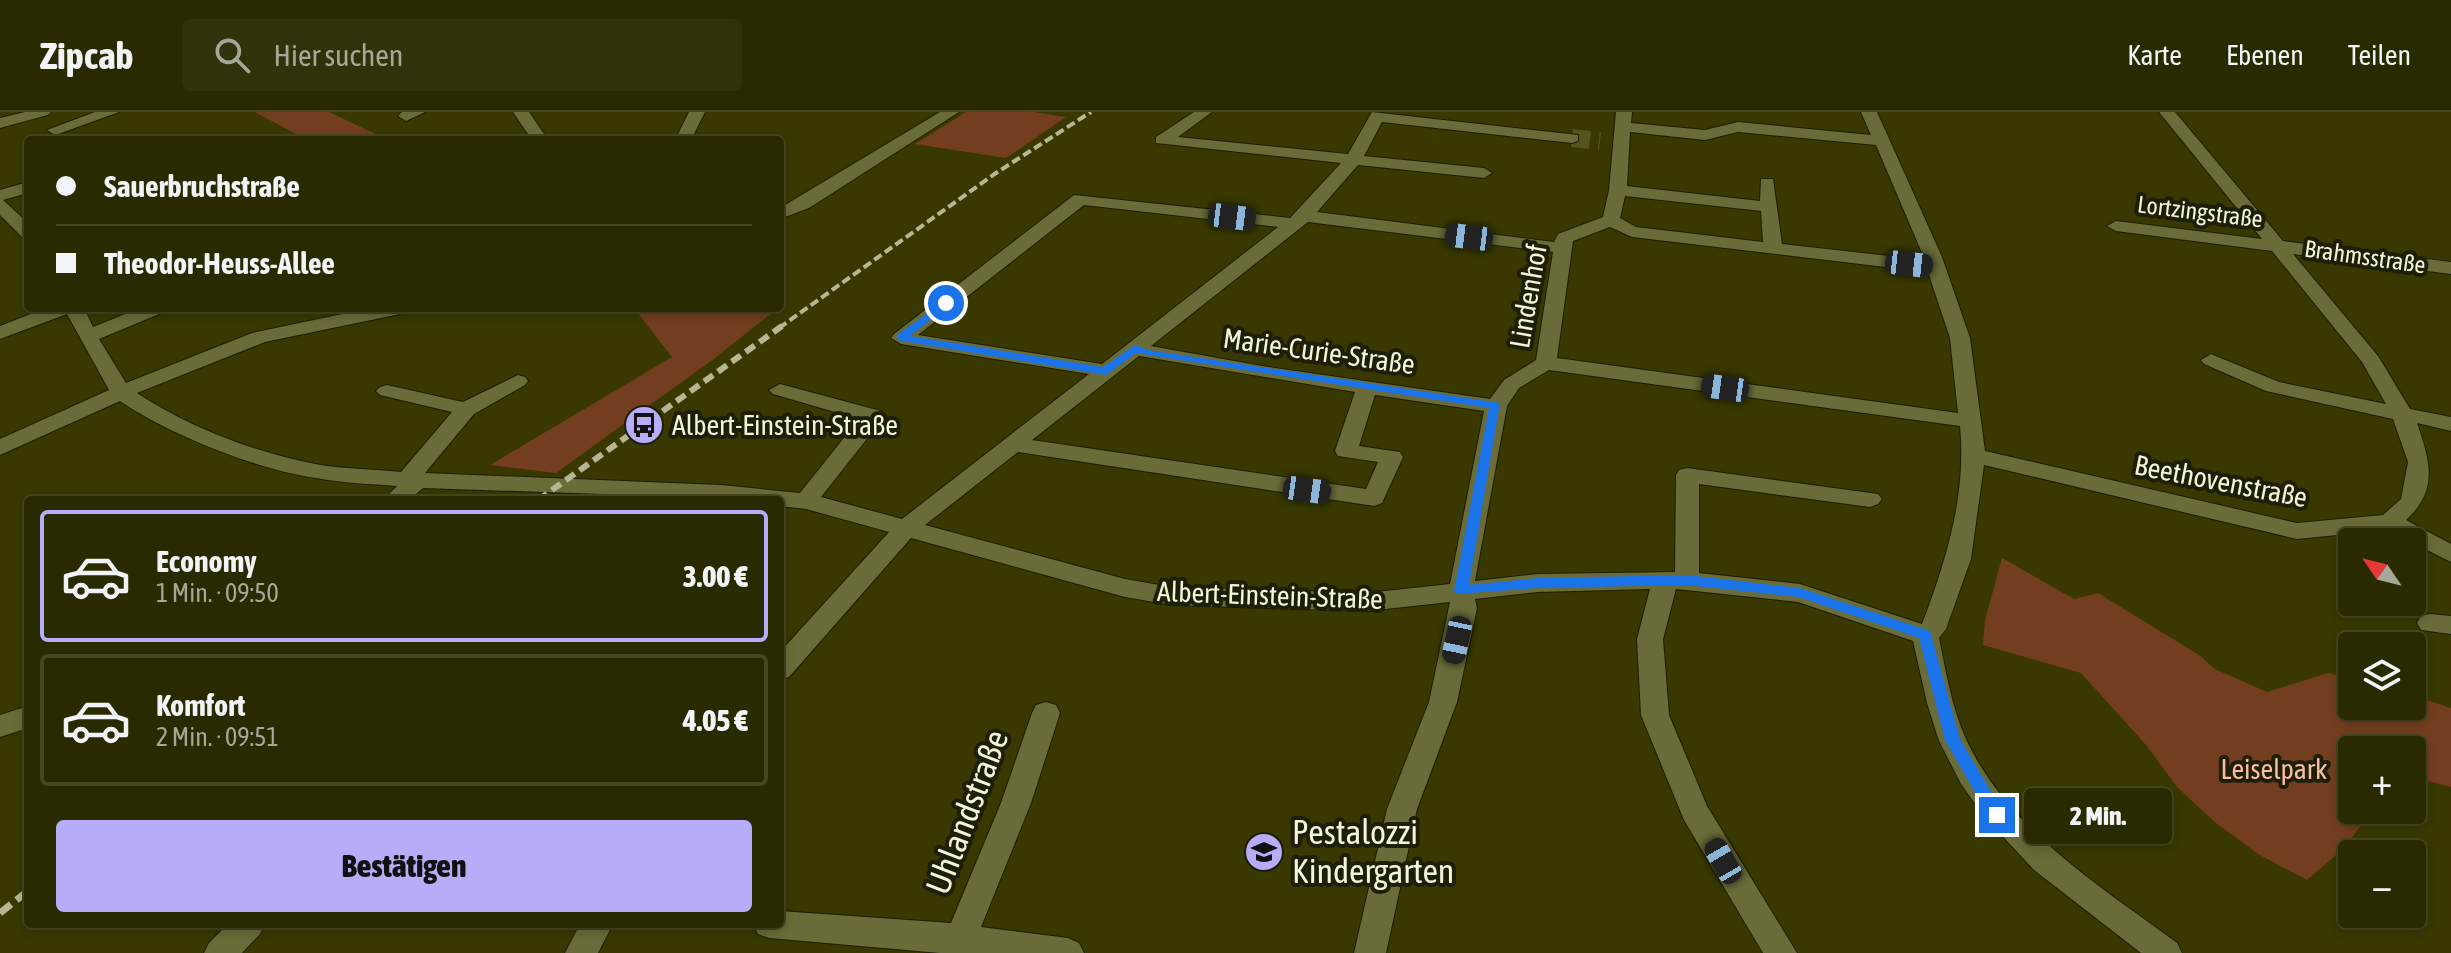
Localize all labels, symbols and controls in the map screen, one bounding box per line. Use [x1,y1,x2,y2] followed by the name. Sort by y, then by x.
[182,19,742,91] search box
[210,33,254,77] icon: search
[40,34,134,77] text: Zipcab
[274,38,403,72] text: Hier suchen
[2127,39,2182,71] text: Karte
[2226,39,2304,71] text: Ebenen
[2348,39,2411,71] text: Teilen
[104,169,300,203] text: Sauerbruchstraße
[2136,190,2264,233] street label: Lortzingstraße
[1207,202,1257,232] car
[1444,222,1494,252] car
[2303,235,2427,278] street label: Brahmsstraße
[1503,241,1553,350] street label: Lindenhof
[104,246,335,280] text: Theodor-Heuss-Allee
[1884,250,1934,278] car
[928,285,964,321] route start
[1221,322,1417,380] street label: Marie-Curie-Straße
[1700,373,1750,403] car
[623,404,665,446] bus stop icon: Albert-Einstein-Straße
[672,409,898,441] place label: Albert-Einstein-Straße
[2132,449,2310,513] street label: Beethovenstraße
[1282,475,1332,505] car
[2338,528,2426,616] north arrow
[2338,528,2426,928] map controls
[60,540,132,612] icon: car
[156,544,257,578] text: Economy
[683,559,748,593] text: 3.00 €
[1157,575,1383,615] street label: Albert-Einstein-Straße
[156,578,279,608] text: 1 Min. · 09:50
[1440,614,1474,666] car
[2338,632,2426,720] button: layers
[60,684,132,756] icon: car
[156,688,245,722] text: Komfort
[683,703,748,737] text: 4.05 €
[156,722,279,752] text: 2 Min. · 09:51
[917,724,1016,899] street label: Uhlandstraße
[2338,736,2426,824] button: +
[2221,753,2327,785] park label: Leiselpark
[2025,787,2173,843] callout: 2 Min.
[1979,797,2015,833] route end
[2070,801,2126,831] text: 2 Min.
[1292,812,1454,890] place label: Pestalozzi Kindergarten
[56,820,752,912] button: Bestätigen
[1243,831,1285,873] school or university icon: Pestalozzi Kindergarten
[1701,834,1745,888] car
[2338,840,2426,928] button: −

